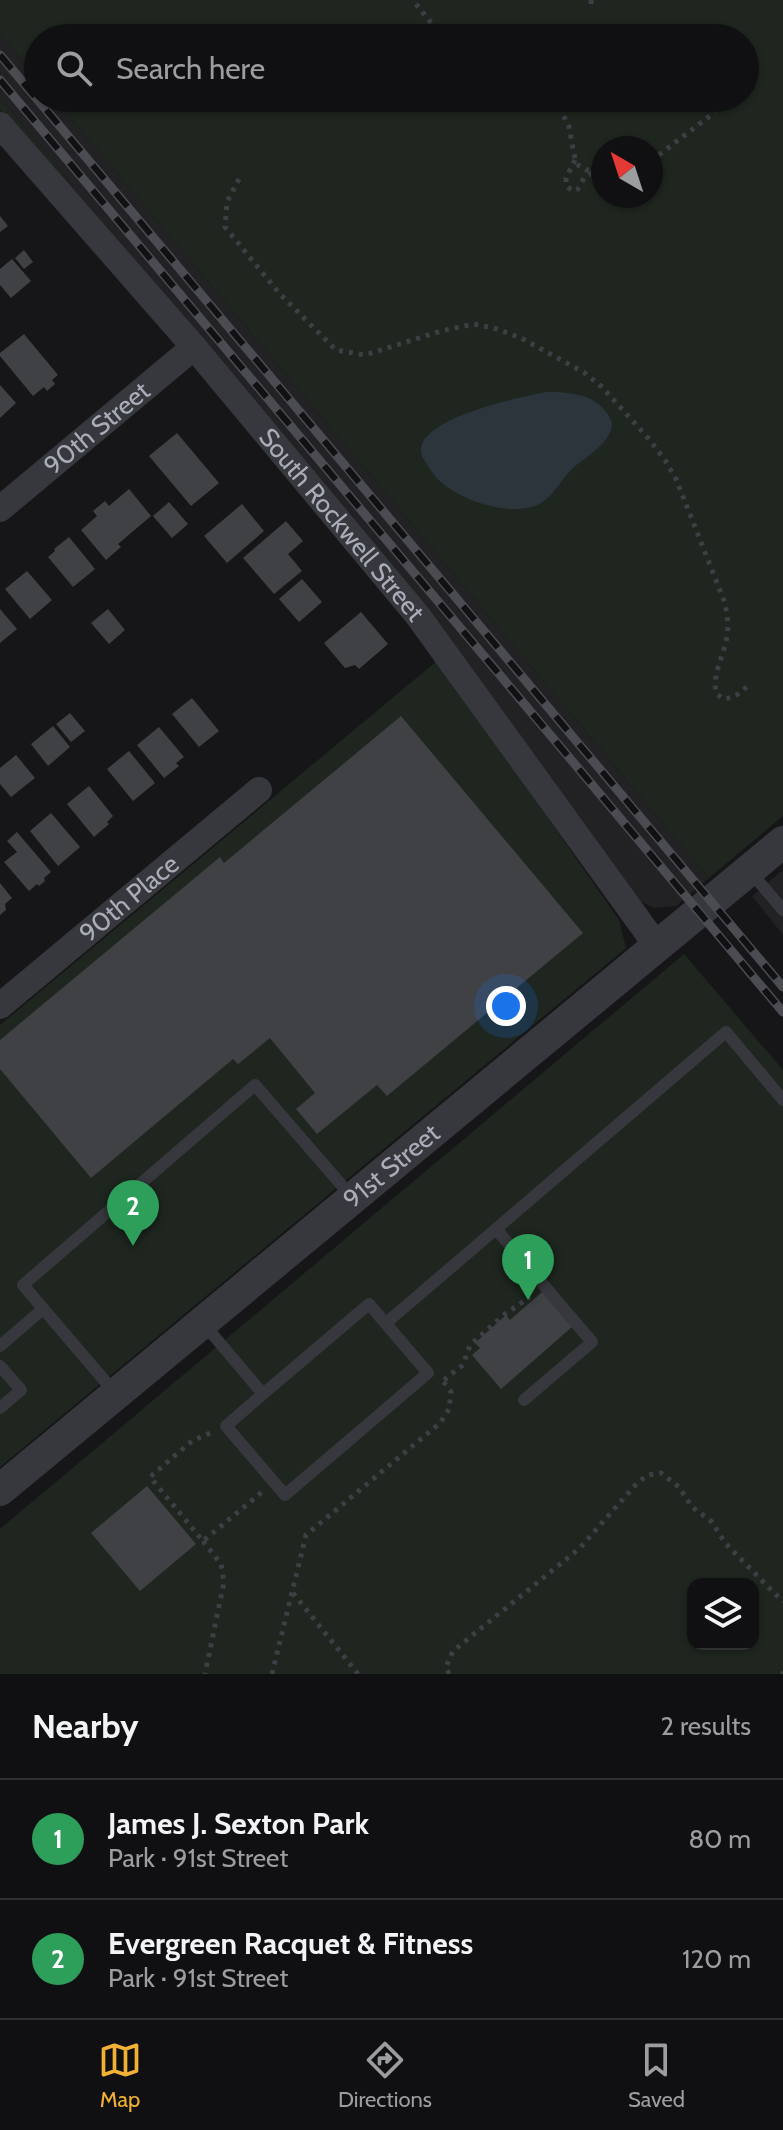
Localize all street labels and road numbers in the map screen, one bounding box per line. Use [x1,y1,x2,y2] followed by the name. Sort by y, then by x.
[37,375,156,482] street label: 90th Street
[252,421,432,628] street label: South Rockwell Street
[73,848,185,949] street label: 90th Place
[337,1117,446,1215] street label: 91st Street

